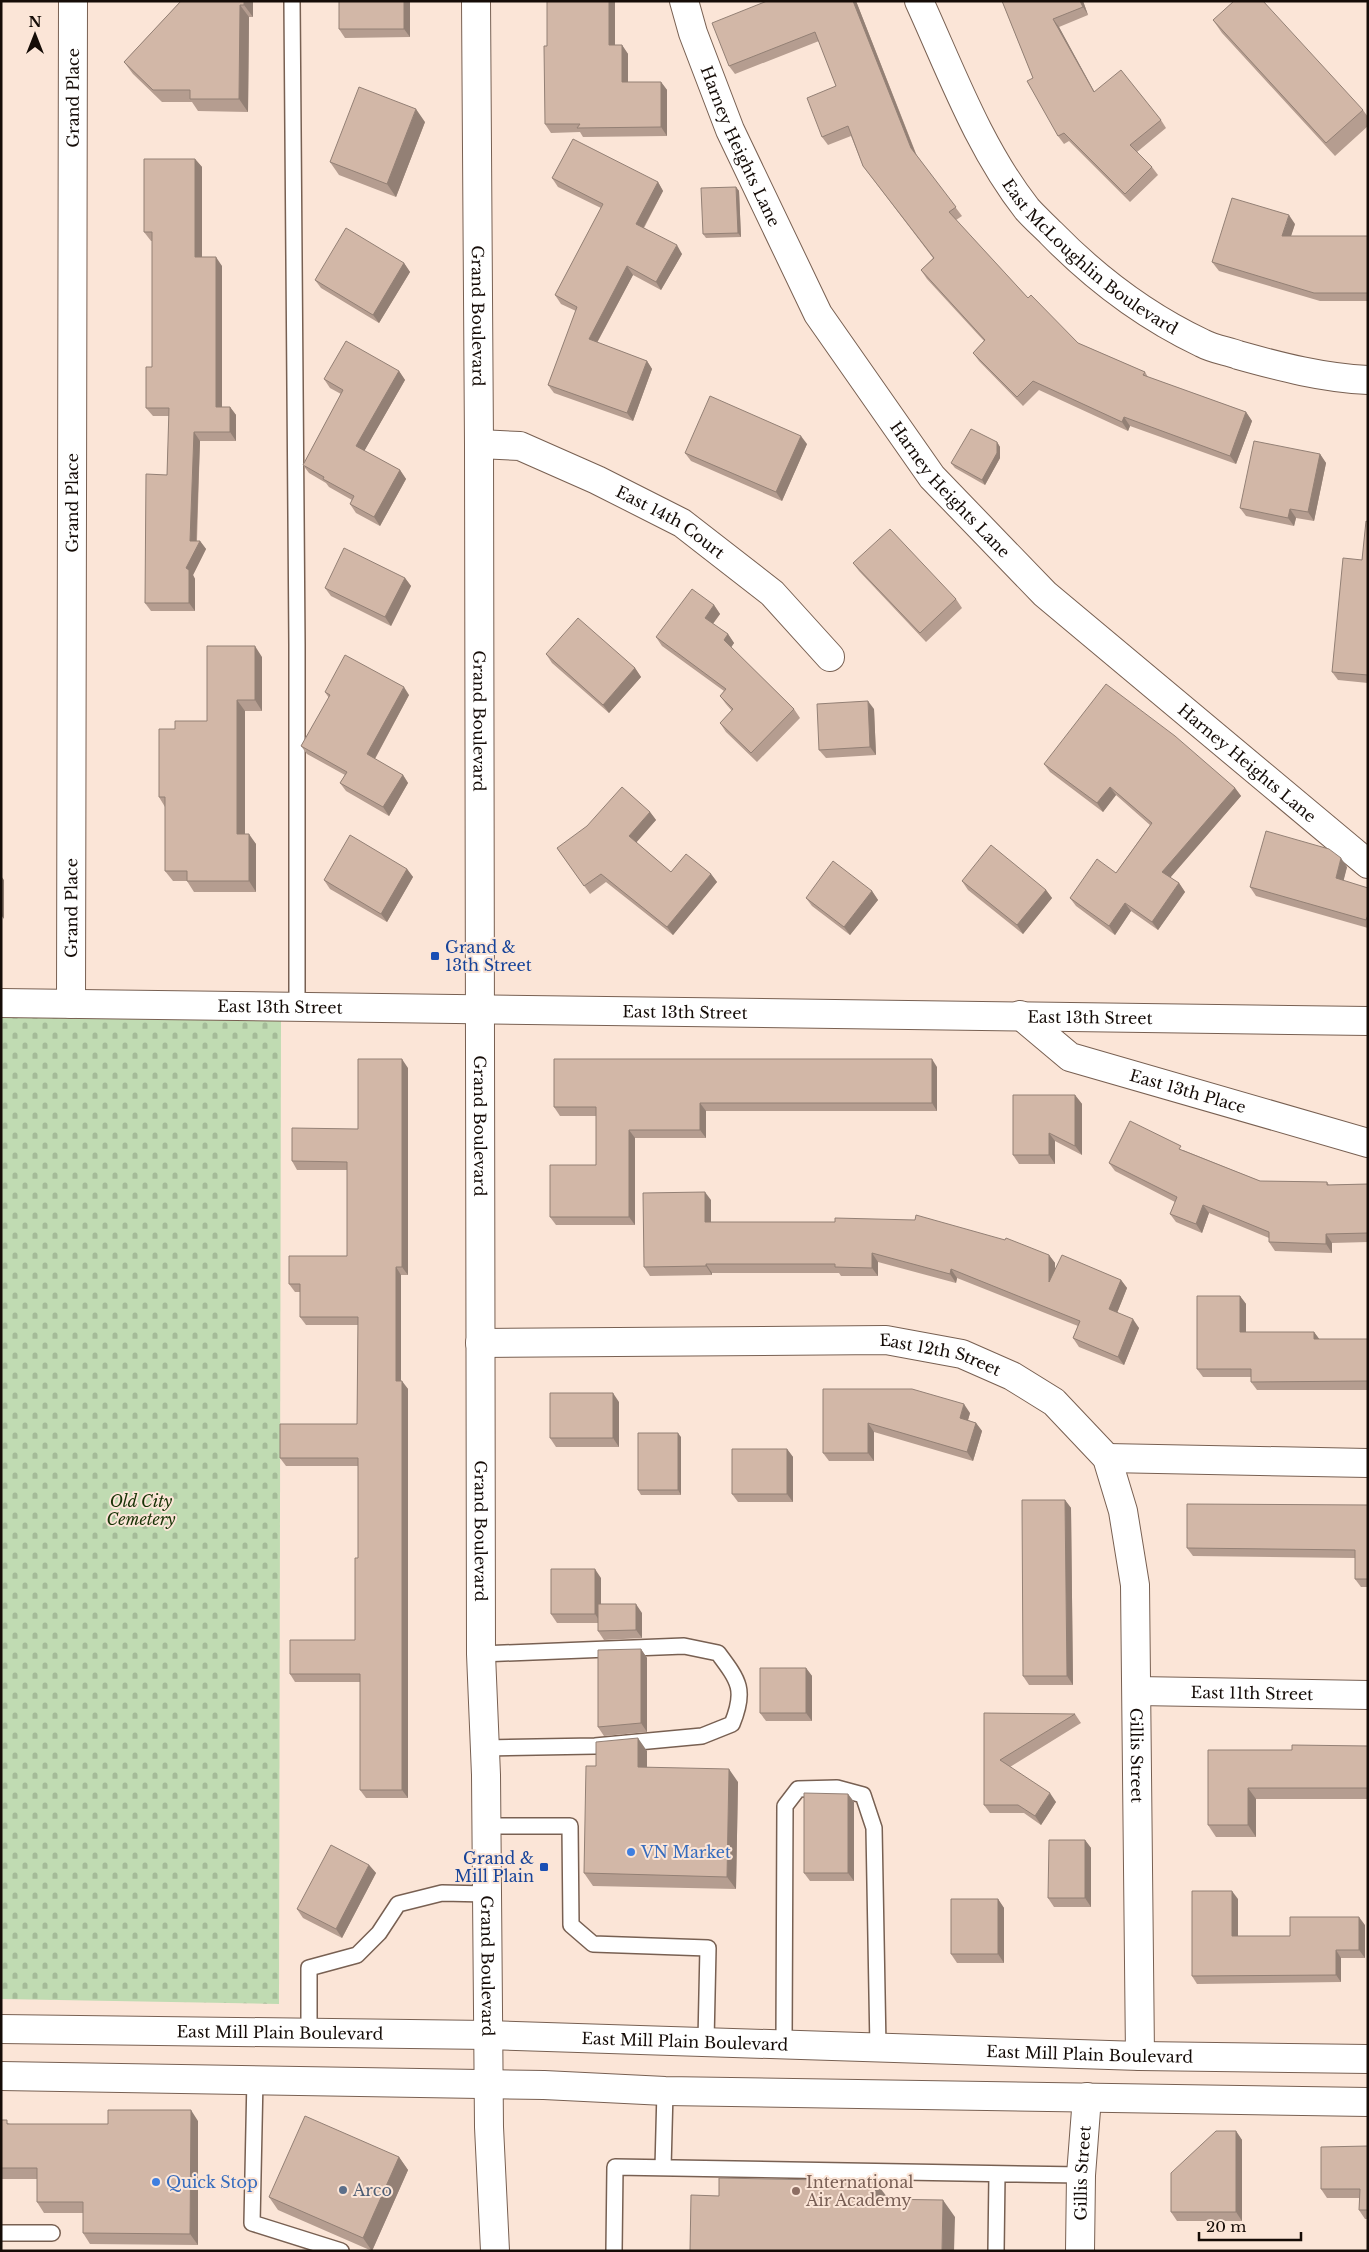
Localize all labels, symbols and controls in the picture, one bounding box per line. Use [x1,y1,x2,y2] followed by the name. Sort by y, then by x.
[10,10,60,60] north arrow
[28,13,42,31] text: N
[63,48,83,148] street label: Grand Place
[696,63,785,230] street label: Harney Heights Lane
[998,175,1182,339] street label: East McLoughlin Boulevard
[468,245,489,387] street label: Grand Boulevard
[886,417,1014,562] street label: Harney Heights Lane
[62,453,82,553] street label: Grand Place
[613,481,729,563] street label: East 14th Court
[469,650,490,792] street label: Grand Boulevard
[1174,699,1320,826] street label: Harney Heights Lane
[61,858,81,958] street label: Grand Place
[445,937,532,975] place label: Grand & 13th Street
[429,950,441,962] marker: Grand & 13th Street
[217,996,343,1017] street label: East 13th Street
[622,1001,748,1023] street label: East 13th Street
[1027,1007,1153,1028] street label: East 13th Street
[470,1055,490,1197] street label: Grand Boulevard
[1128,1065,1248,1117] street label: East 13th Place
[879,1330,1004,1380] street label: East 12th Street
[471,1460,491,1602] street label: Grand Boulevard
[107,1491,176,1529] park label: Old City Cemetery
[1191,1682,1313,1704] street label: East 11th Street
[1126,1707,1147,1803] street label: Gillis Street
[640,1842,731,1862] place label: VN Market
[625,1846,637,1858] marker: VN Market
[455,1848,534,1886] place label: Grand & Mill Plain
[538,1861,550,1873] marker: Grand & Mill Plain
[477,1895,498,2037] street label: Grand Boulevard
[176,2021,384,2044] street label: East Mill Plain Boulevard
[581,2028,789,2055] street label: East Mill Plain Boulevard
[986,2041,1193,2067] street label: East Mill Plain Boulevard
[1070,2125,1095,2221] street label: Gillis Street
[166,2172,258,2192] place label: Quick Stop
[805,2172,913,2210] place label: International Air Academy
[150,2176,162,2188] marker: Quick Stop
[352,2180,392,2200] place label: Arco
[337,2184,349,2196] marker: Arco
[790,2185,802,2197] marker: International Air Academy
[1199,2210,1302,2242] scale bar
[1206,2217,1246,2236] text: 20 m

